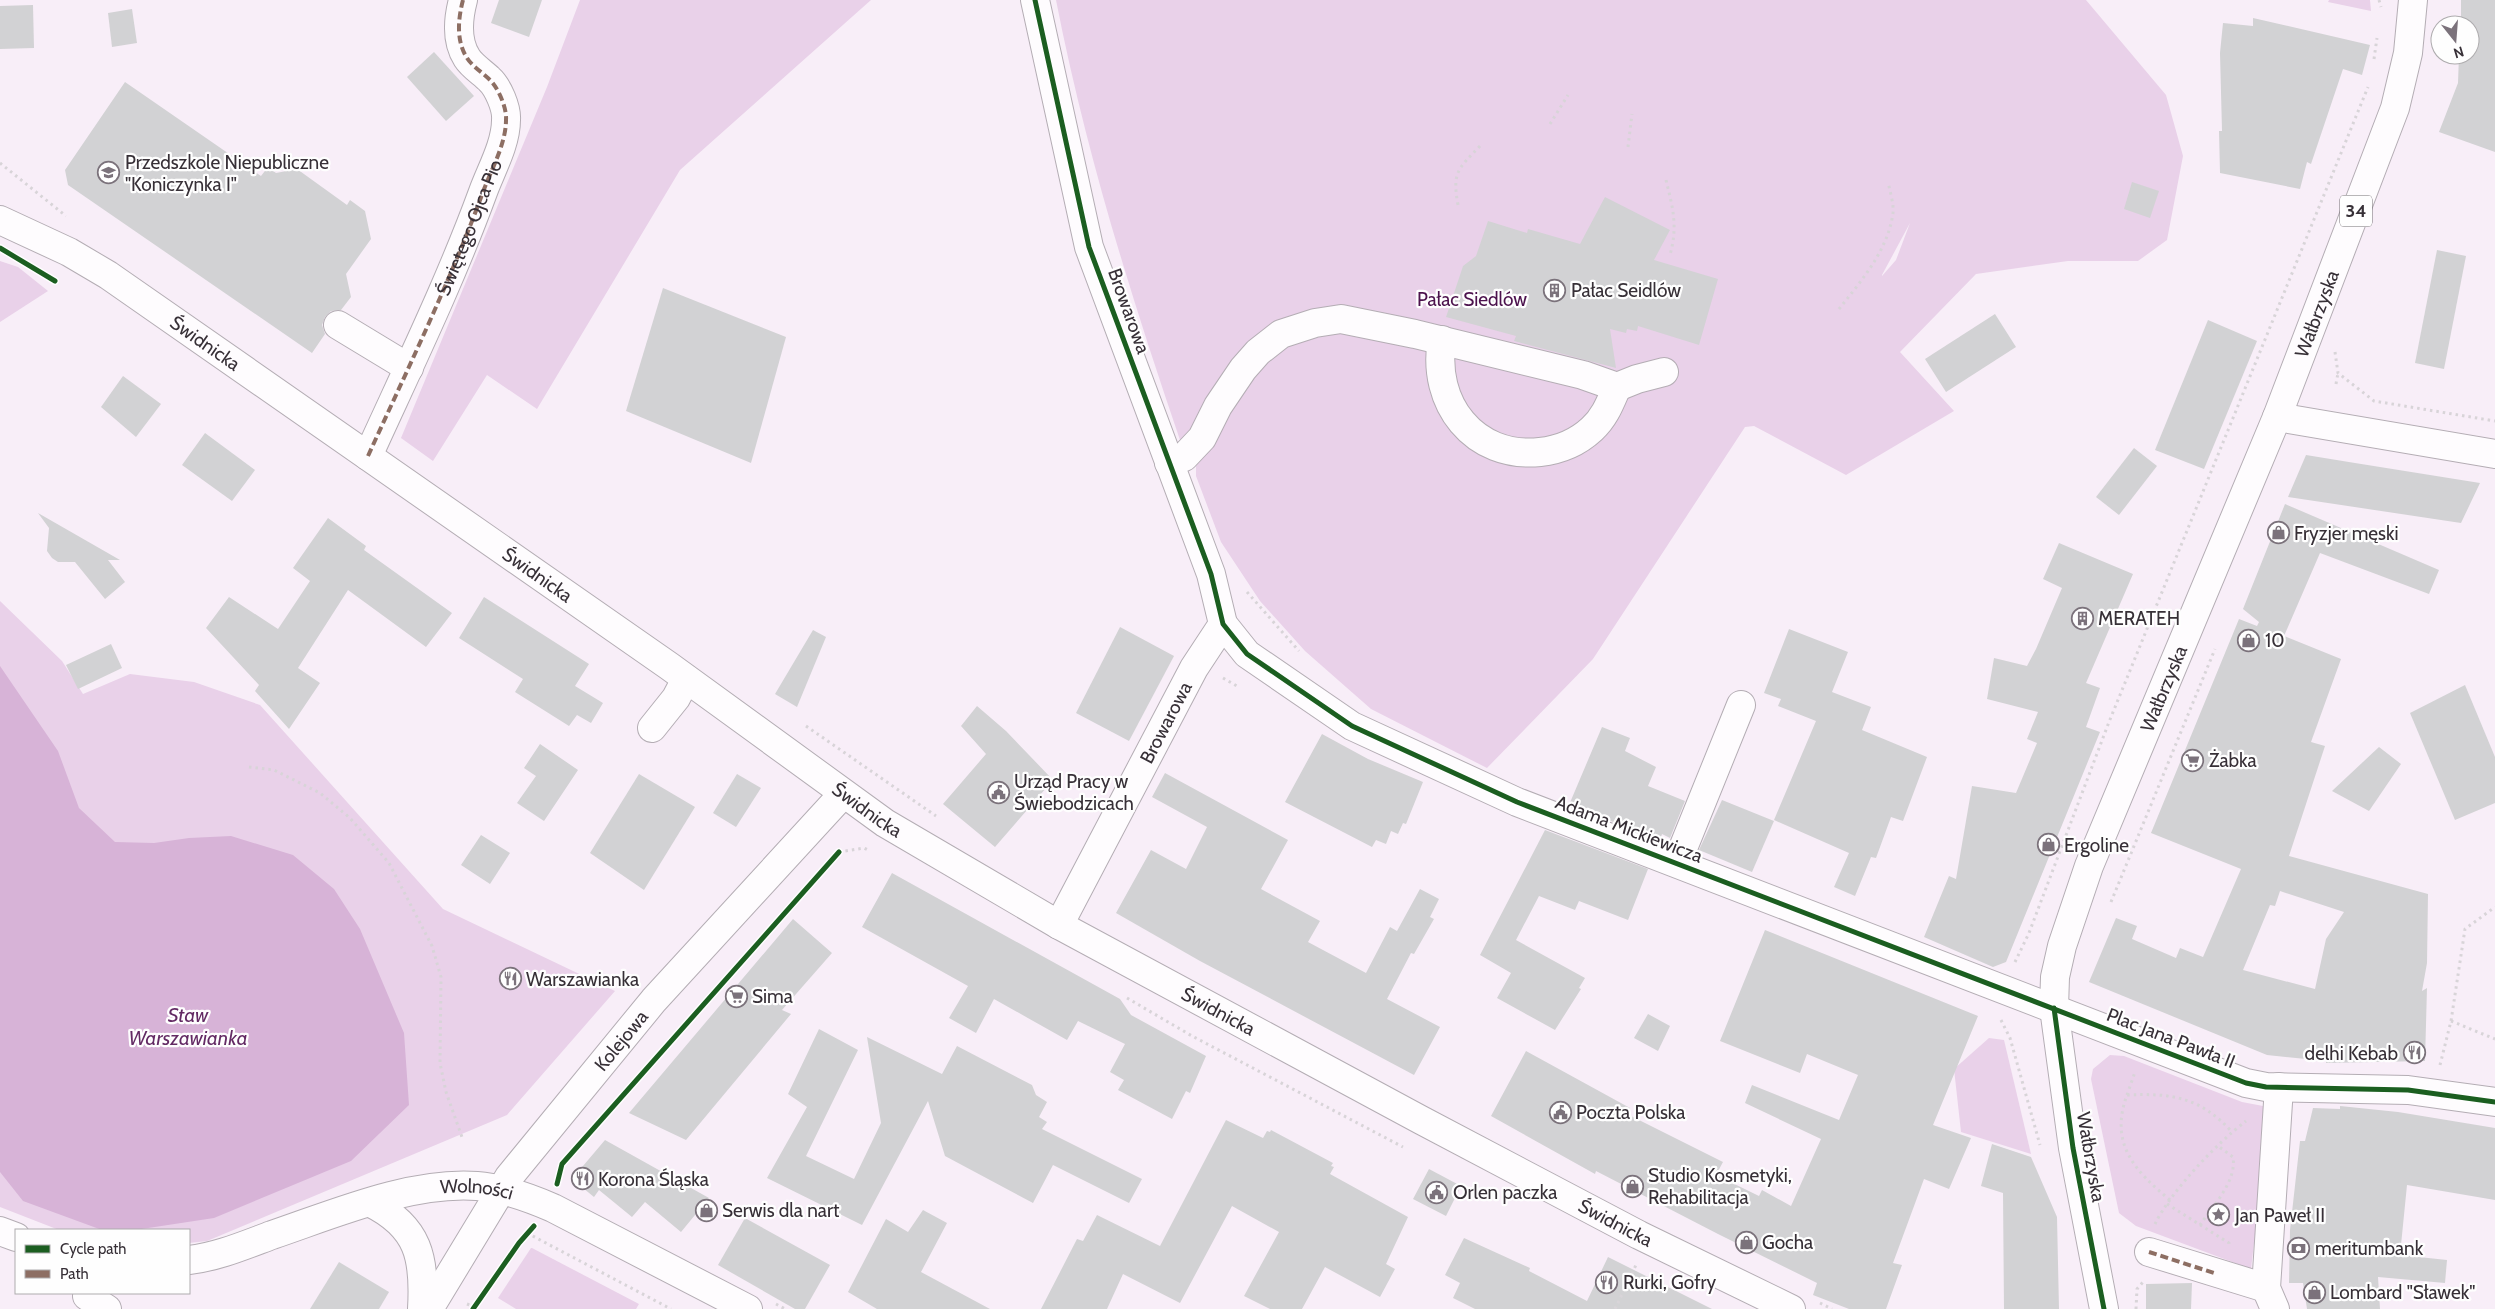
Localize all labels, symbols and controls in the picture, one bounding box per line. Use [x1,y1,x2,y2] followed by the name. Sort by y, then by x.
[2430,15,2480,65] north arrow
[2451,42,2466,62] text: N
[125,151,329,196] place label: Przedszkole Niepubliczne "Koniczynka I"
[430,156,507,299] street label: Świętego Ojca Pio
[97,161,121,185] school or university icon: Przedszkole Niepubliczne "Koniczynka I"
[2340,196,2372,227] road number: 34
[1103,265,1155,357] street label: Browarowa
[2289,267,2344,360] street label: Wałbrzyska
[1543,278,1567,302] building icon: Pałac Seidlów
[1571,279,1681,302] place label: Pałac Seidlów
[1417,288,1527,311] park label: Pałac Siedlów
[166,310,245,375] street label: Świdnicka
[2266,521,2290,545] shop icon: Fryzjer męski
[2294,522,2398,545] place label: Fryzjer męski
[498,541,577,607] street label: Świdnicka
[2070,606,2094,630] building icon: MERATEH
[2098,607,2180,630] place label: MERATEH
[2237,628,2261,652] shop icon: 10
[2265,629,2284,652] place label: 10
[2135,642,2192,735] street label: Wałbrzyska
[1135,677,1196,767] street label: Browarowa
[2181,748,2205,772] supermarket icon: Żabka
[2209,749,2257,772] place label: Żabka
[1014,770,1134,815] place label: Urząd Pracy w Świebodzicach
[828,776,906,842] street label: Świdnicka
[986,780,1010,804] public building icon: Urząd Pracy w Świebodzicach
[1552,790,1706,868] street label: Adama Mickiewicza
[2036,833,2060,857] shop icon: Ergoline
[2064,834,2129,857] place label: Ergoline
[498,967,522,991] restaurant icon: Warszawianka
[526,968,639,991] place label: Warszawianka
[1178,981,1259,1040] street label: Świdnicka
[724,984,748,1008] supermarket icon: Sima
[752,985,793,1008] place label: Sima
[128,1003,248,1050] water label: Staw Warszawianka
[2103,1003,2239,1073] street label: Plac Jana Pawła II
[589,1005,653,1075] street label: Kolejowa
[2402,1041,2426,1065] restaurant icon: delhi Kebab
[2305,1042,2398,1065] place label: delhi Kebab
[1548,1100,1572,1124] public building icon: Poczta Polska
[1576,1101,1685,1124] place label: Poczta Polska
[2072,1110,2110,1204] street label: Wałbrzyska
[1648,1164,1792,1209] place label: Studio Kosmetyki, Rehabilitacja
[570,1167,594,1191] restaurant icon: Korona Śląska
[598,1167,709,1191] place label: Korona Śląska
[439,1174,516,1204] street label: Wolności
[1620,1174,1644,1198] shop icon: Studio Kosmetyki, Rehabilitacja
[1425,1180,1449,1204] public building icon: Orlen paczka
[1453,1181,1557,1204] place label: Orlen paczka
[1575,1193,1656,1251] street label: Świdnicka
[694,1198,718,1222] shop icon: Serwis dla nart
[722,1199,840,1222] place label: Serwis dla nart
[2207,1203,2231,1227] place icon: Jan Paweł II
[2234,1204,2325,1227] place label: Jan Paweł II
[15,1229,190,1294] legend
[1734,1230,1758,1254] shop icon: Gocha
[1762,1231,1813,1254] place label: Gocha
[2287,1236,2311,1260] bank icon: meritumbank
[2315,1237,2424,1260] place label: meritumbank
[60,1240,126,1258] text: Cycle path
[60,1265,89,1283] text: Path
[1595,1270,1619,1294] restaurant icon: Rurki, Gofry
[1623,1271,1716,1294] place label: Rurki, Gofry
[2302,1280,2326,1304] shop icon: Lombard "Sławek"
[2330,1281,2475,1304] place label: Lombard "Sławek"

